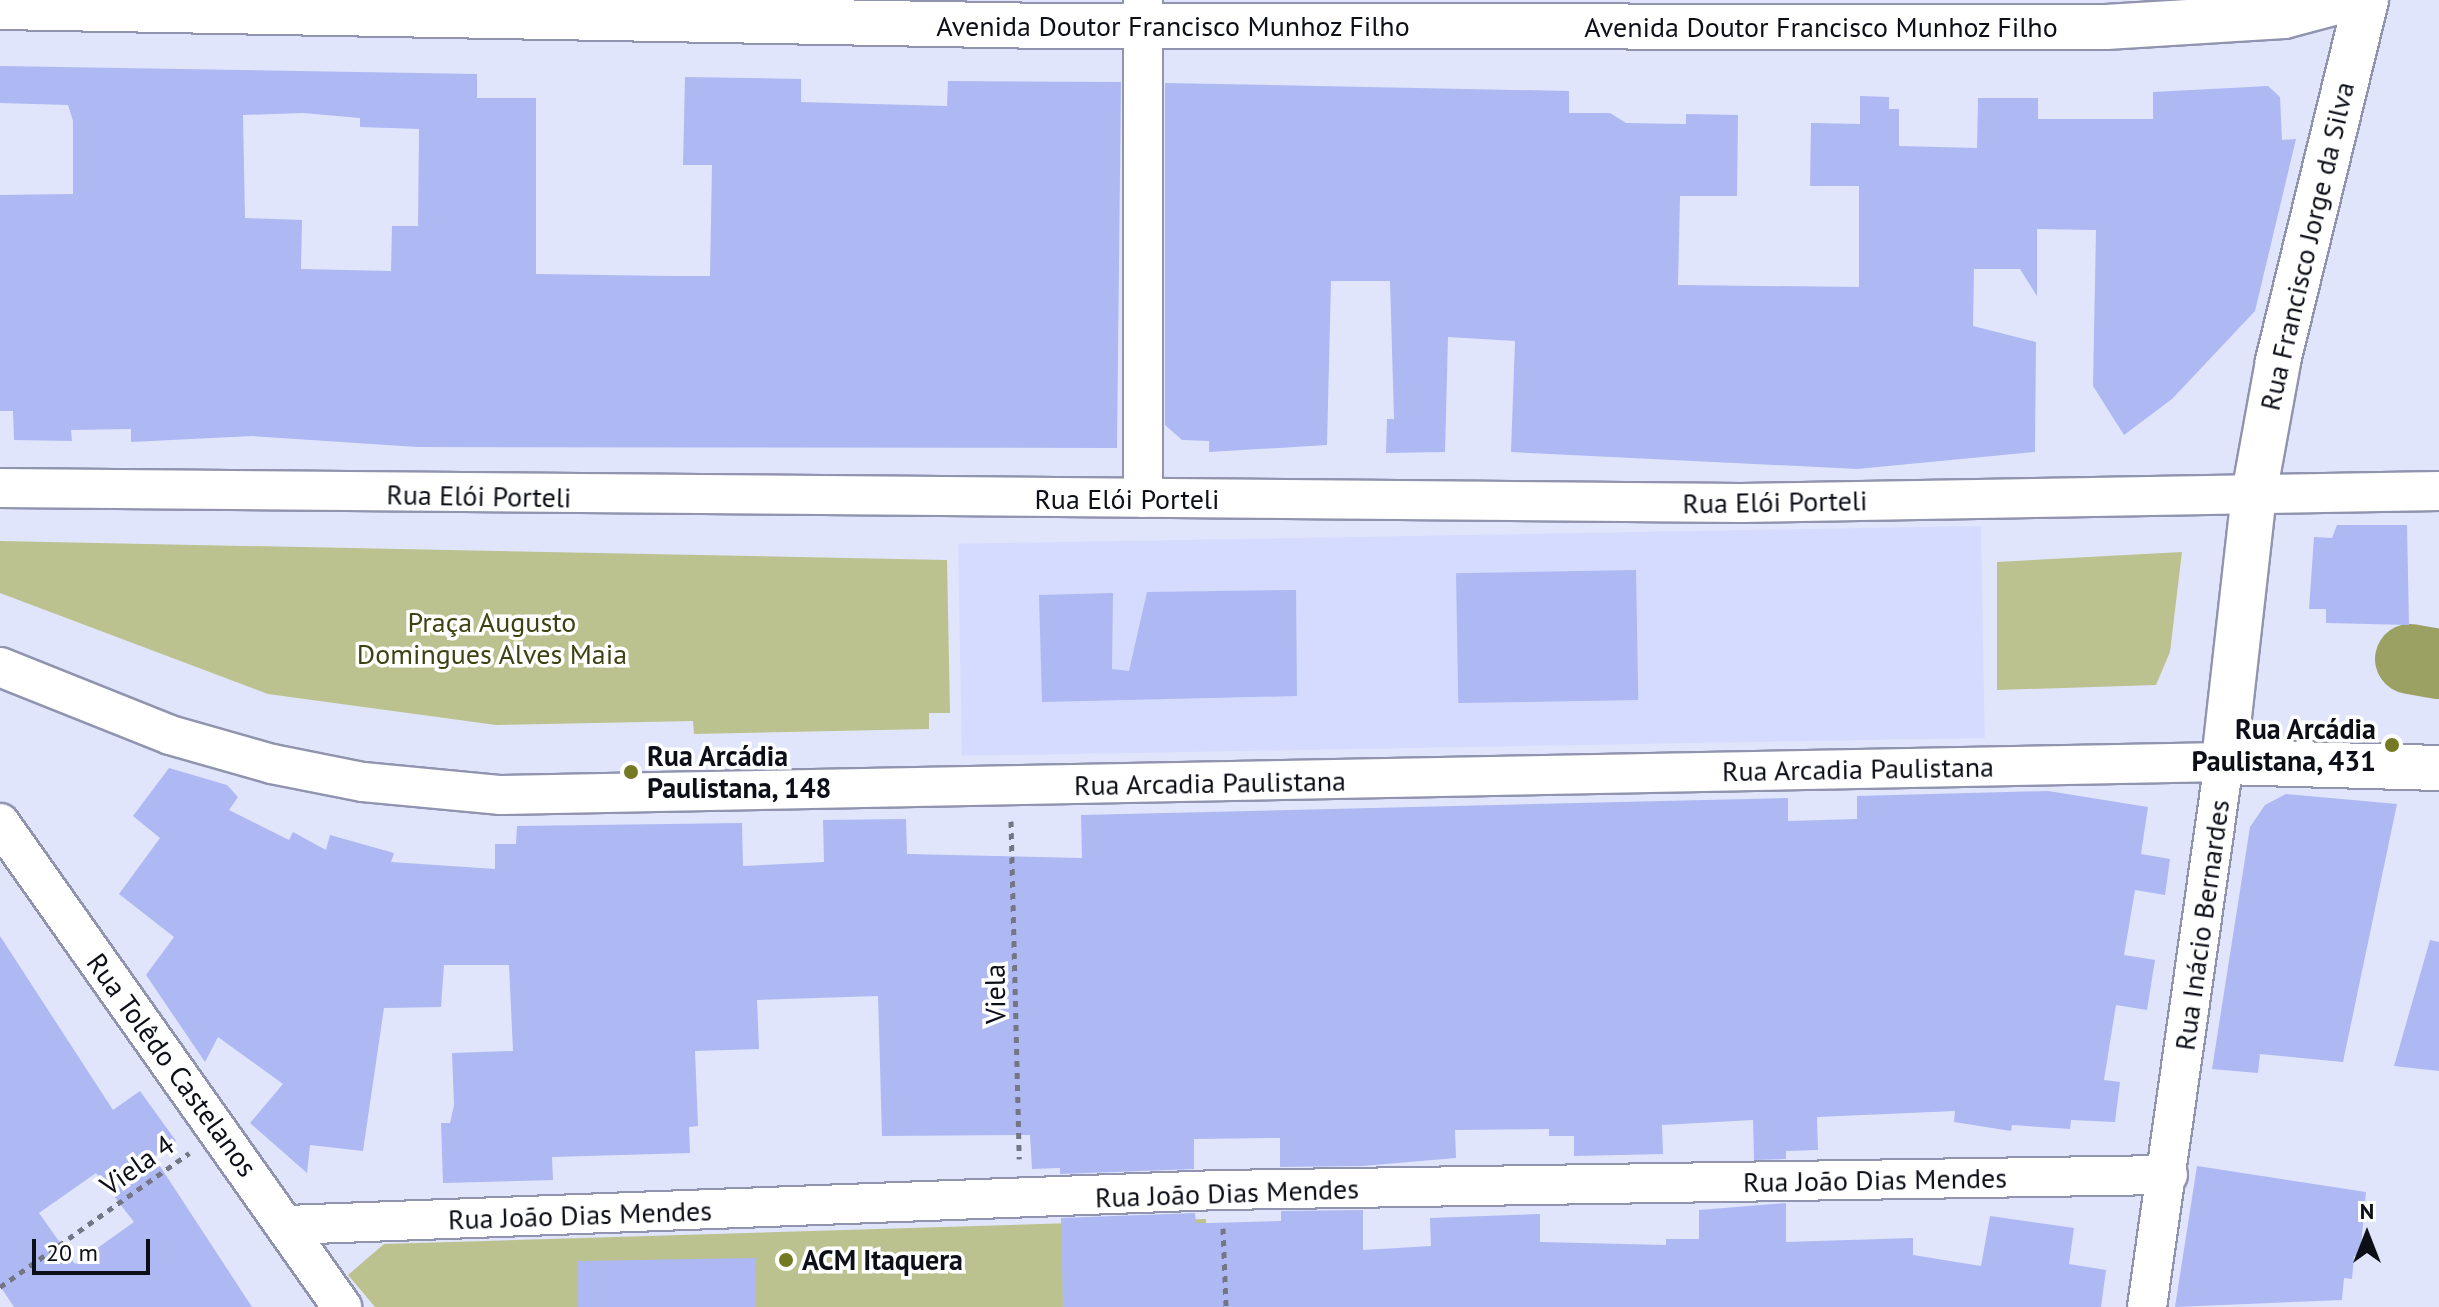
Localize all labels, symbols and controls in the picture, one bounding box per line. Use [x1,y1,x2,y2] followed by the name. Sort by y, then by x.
[936,9,1410,43] street label: Avenida Doutor Francisco Munhoz Filho
[1584,10,2058,44] street label: Avenida Doutor Francisco Munhoz Filho
[2253,78,2361,414] street label: Rua Francisco Jorge da Silva
[386,478,572,514] street label: Rua Elói Porteli
[1034,482,1220,516] street label: Rua Elói Porteli
[1682,484,1868,520] street label: Rua Elói Porteli
[356,605,628,671] park label: Praça Augusto Domingues Alves Maia
[2190,712,2376,778] place label: Rua Arcádia Paulistana, 431
[2383,736,2401,754] marker: Rua Arcádia Paulistana, 431
[647,739,833,805] place label: Rua Arcádia Paulistana, 148
[1721,750,1995,788] street label: Rua Arcadia Paulistana
[622,763,640,781] marker: Rua Arcádia Paulistana, 148
[1073,764,1347,802] street label: Rua Arcadia Paulistana
[2168,798,2236,1052] street label: Rua Inácio Bernardes
[79,947,265,1183] street label: Rua Tolêdo Castelanos
[978,964,1012,1024] street label: Viela
[94,1128,180,1202] street label: Viela 4
[1743,1161,2007,1199] street label: Rua João Dias Mendes
[1094,1172,1360,1214] street label: Rua João Dias Mendes
[447,1194,713,1236] street label: Rua João Dias Mendes
[2327,1195,2407,1275] north arrow
[2360,1197,2374,1225] text: N
[36,1223,154,1273] scale bar
[46,1237,98,1268] text: 20 m
[802,1243,963,1277] place label: ACM Itaquera
[777,1251,795,1269] marker: ACM Itaquera

